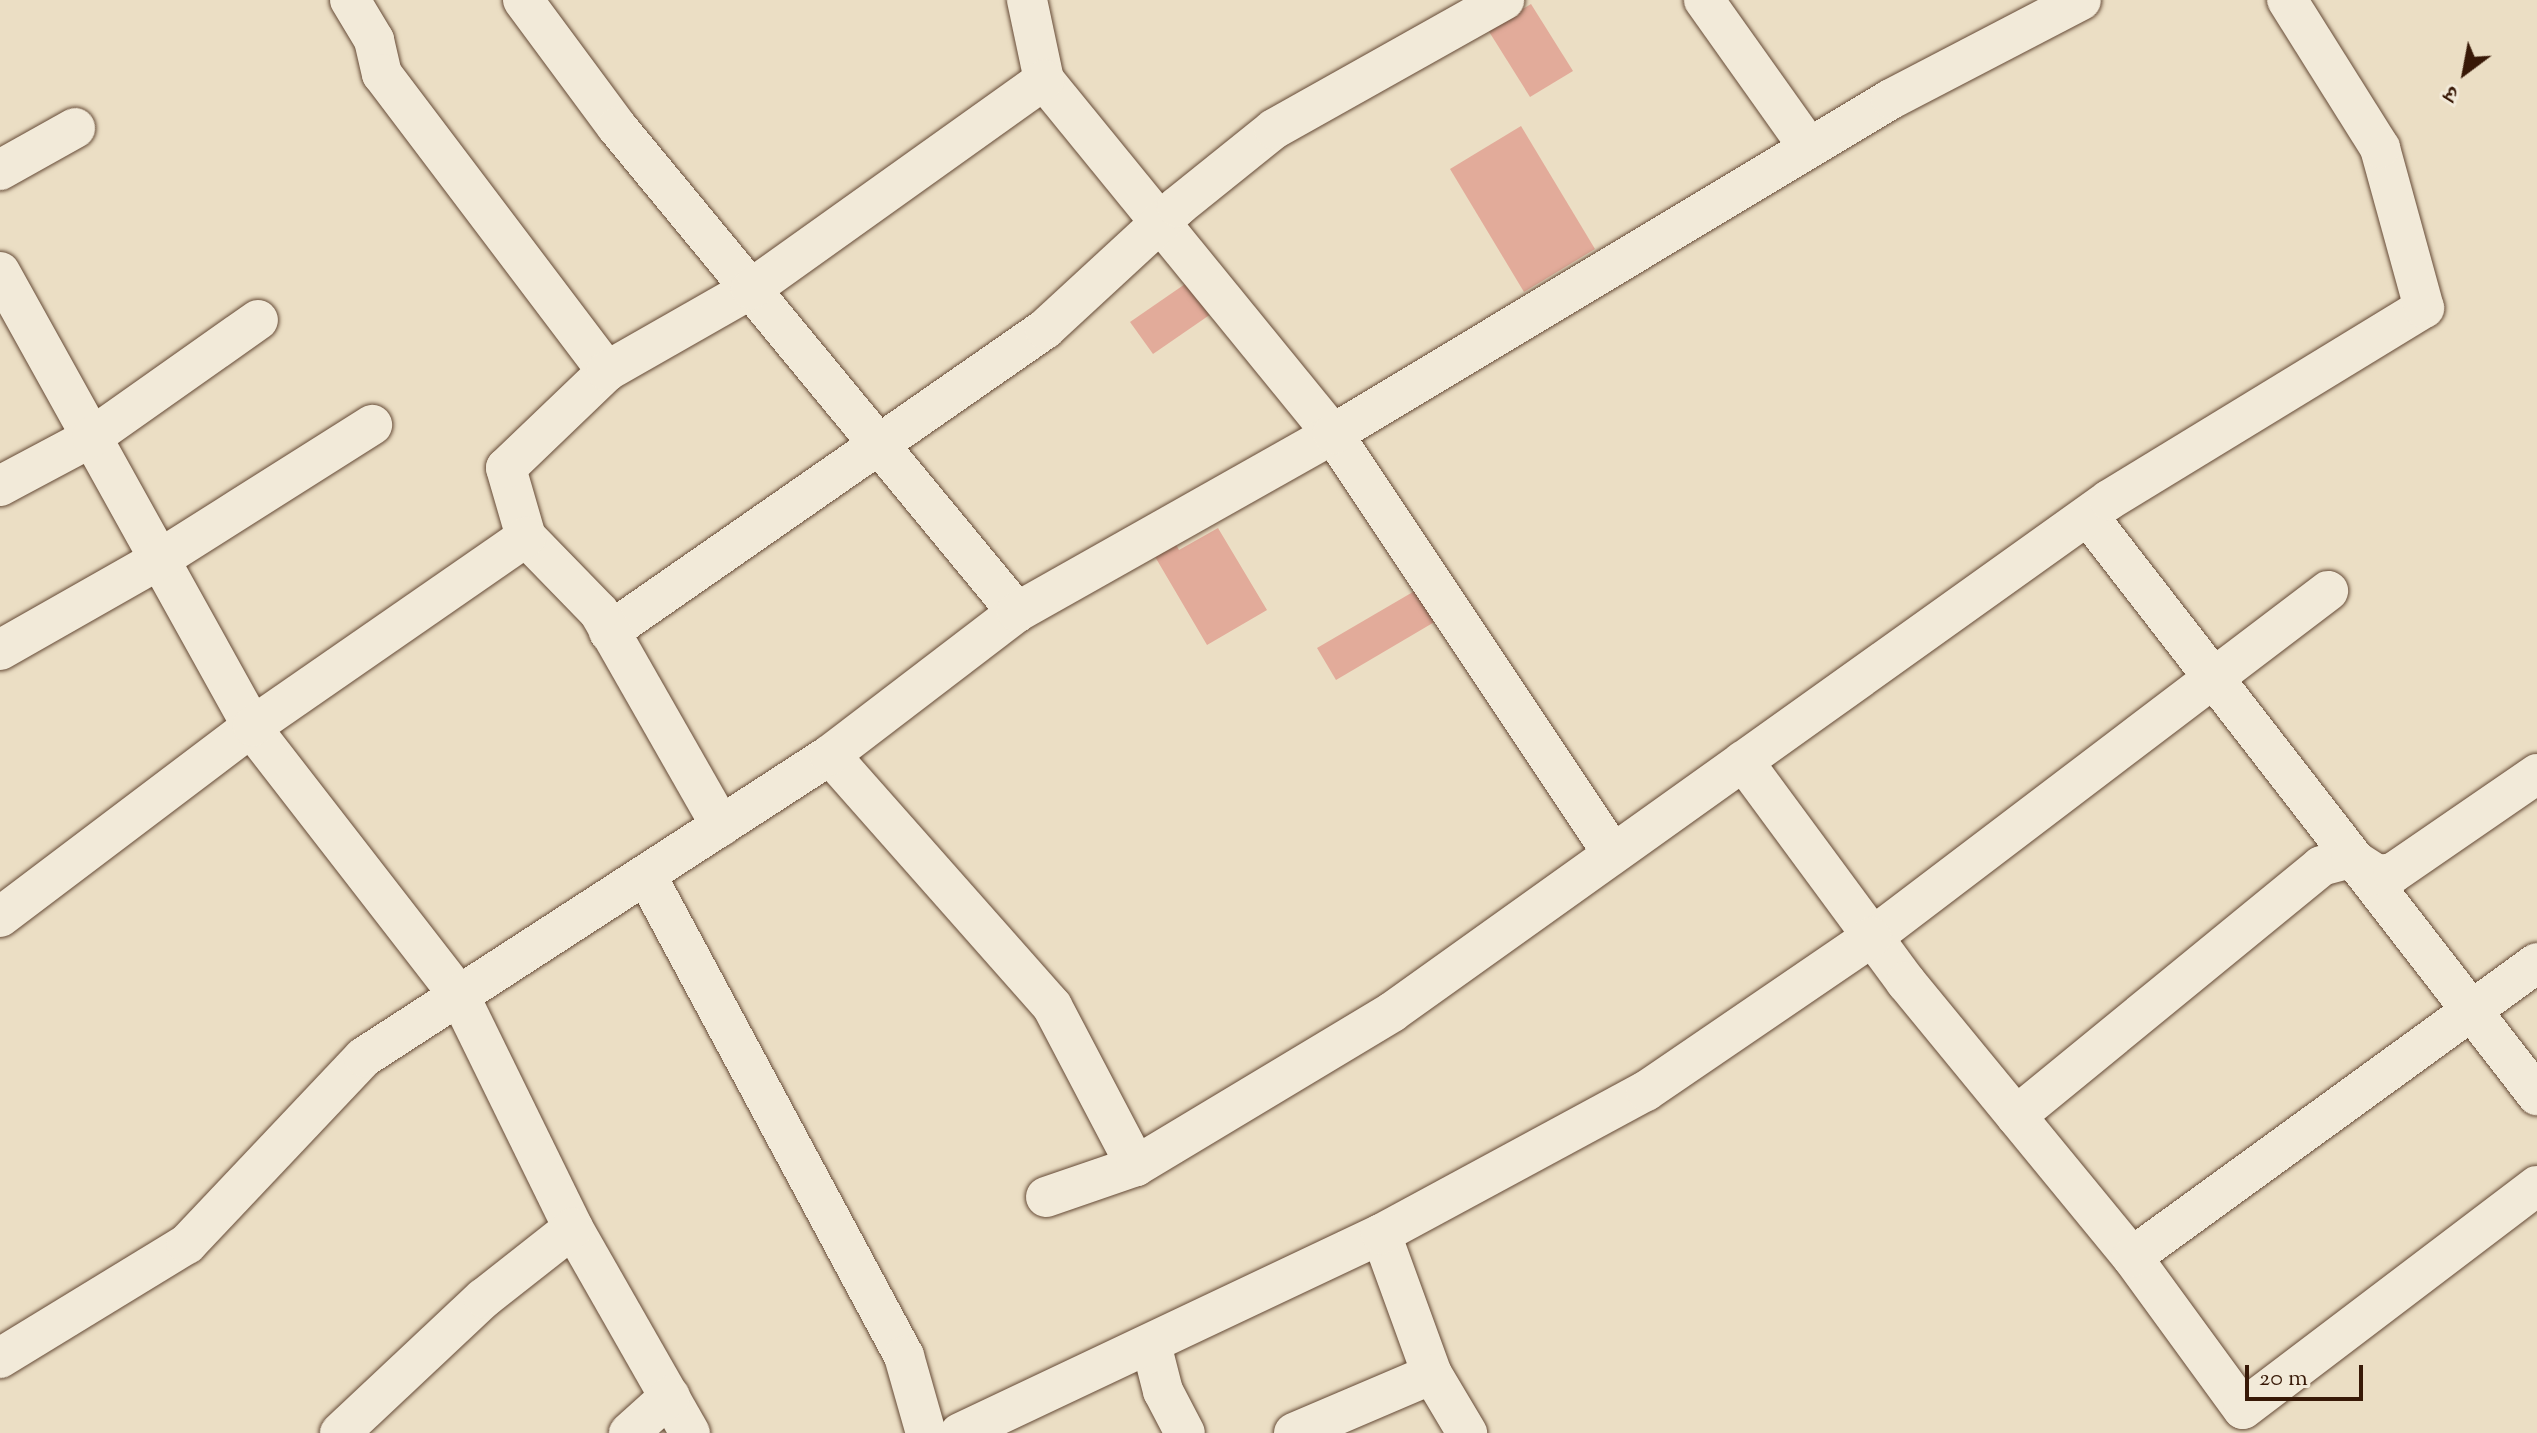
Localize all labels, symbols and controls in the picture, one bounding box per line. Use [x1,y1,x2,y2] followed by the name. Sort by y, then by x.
[2425,32,2505,112] north arrow
[2439,76,2466,109] text: उ
[2249,1349,2367,1399] scale bar
[2259,1362,2308,1396] text: 20 m

